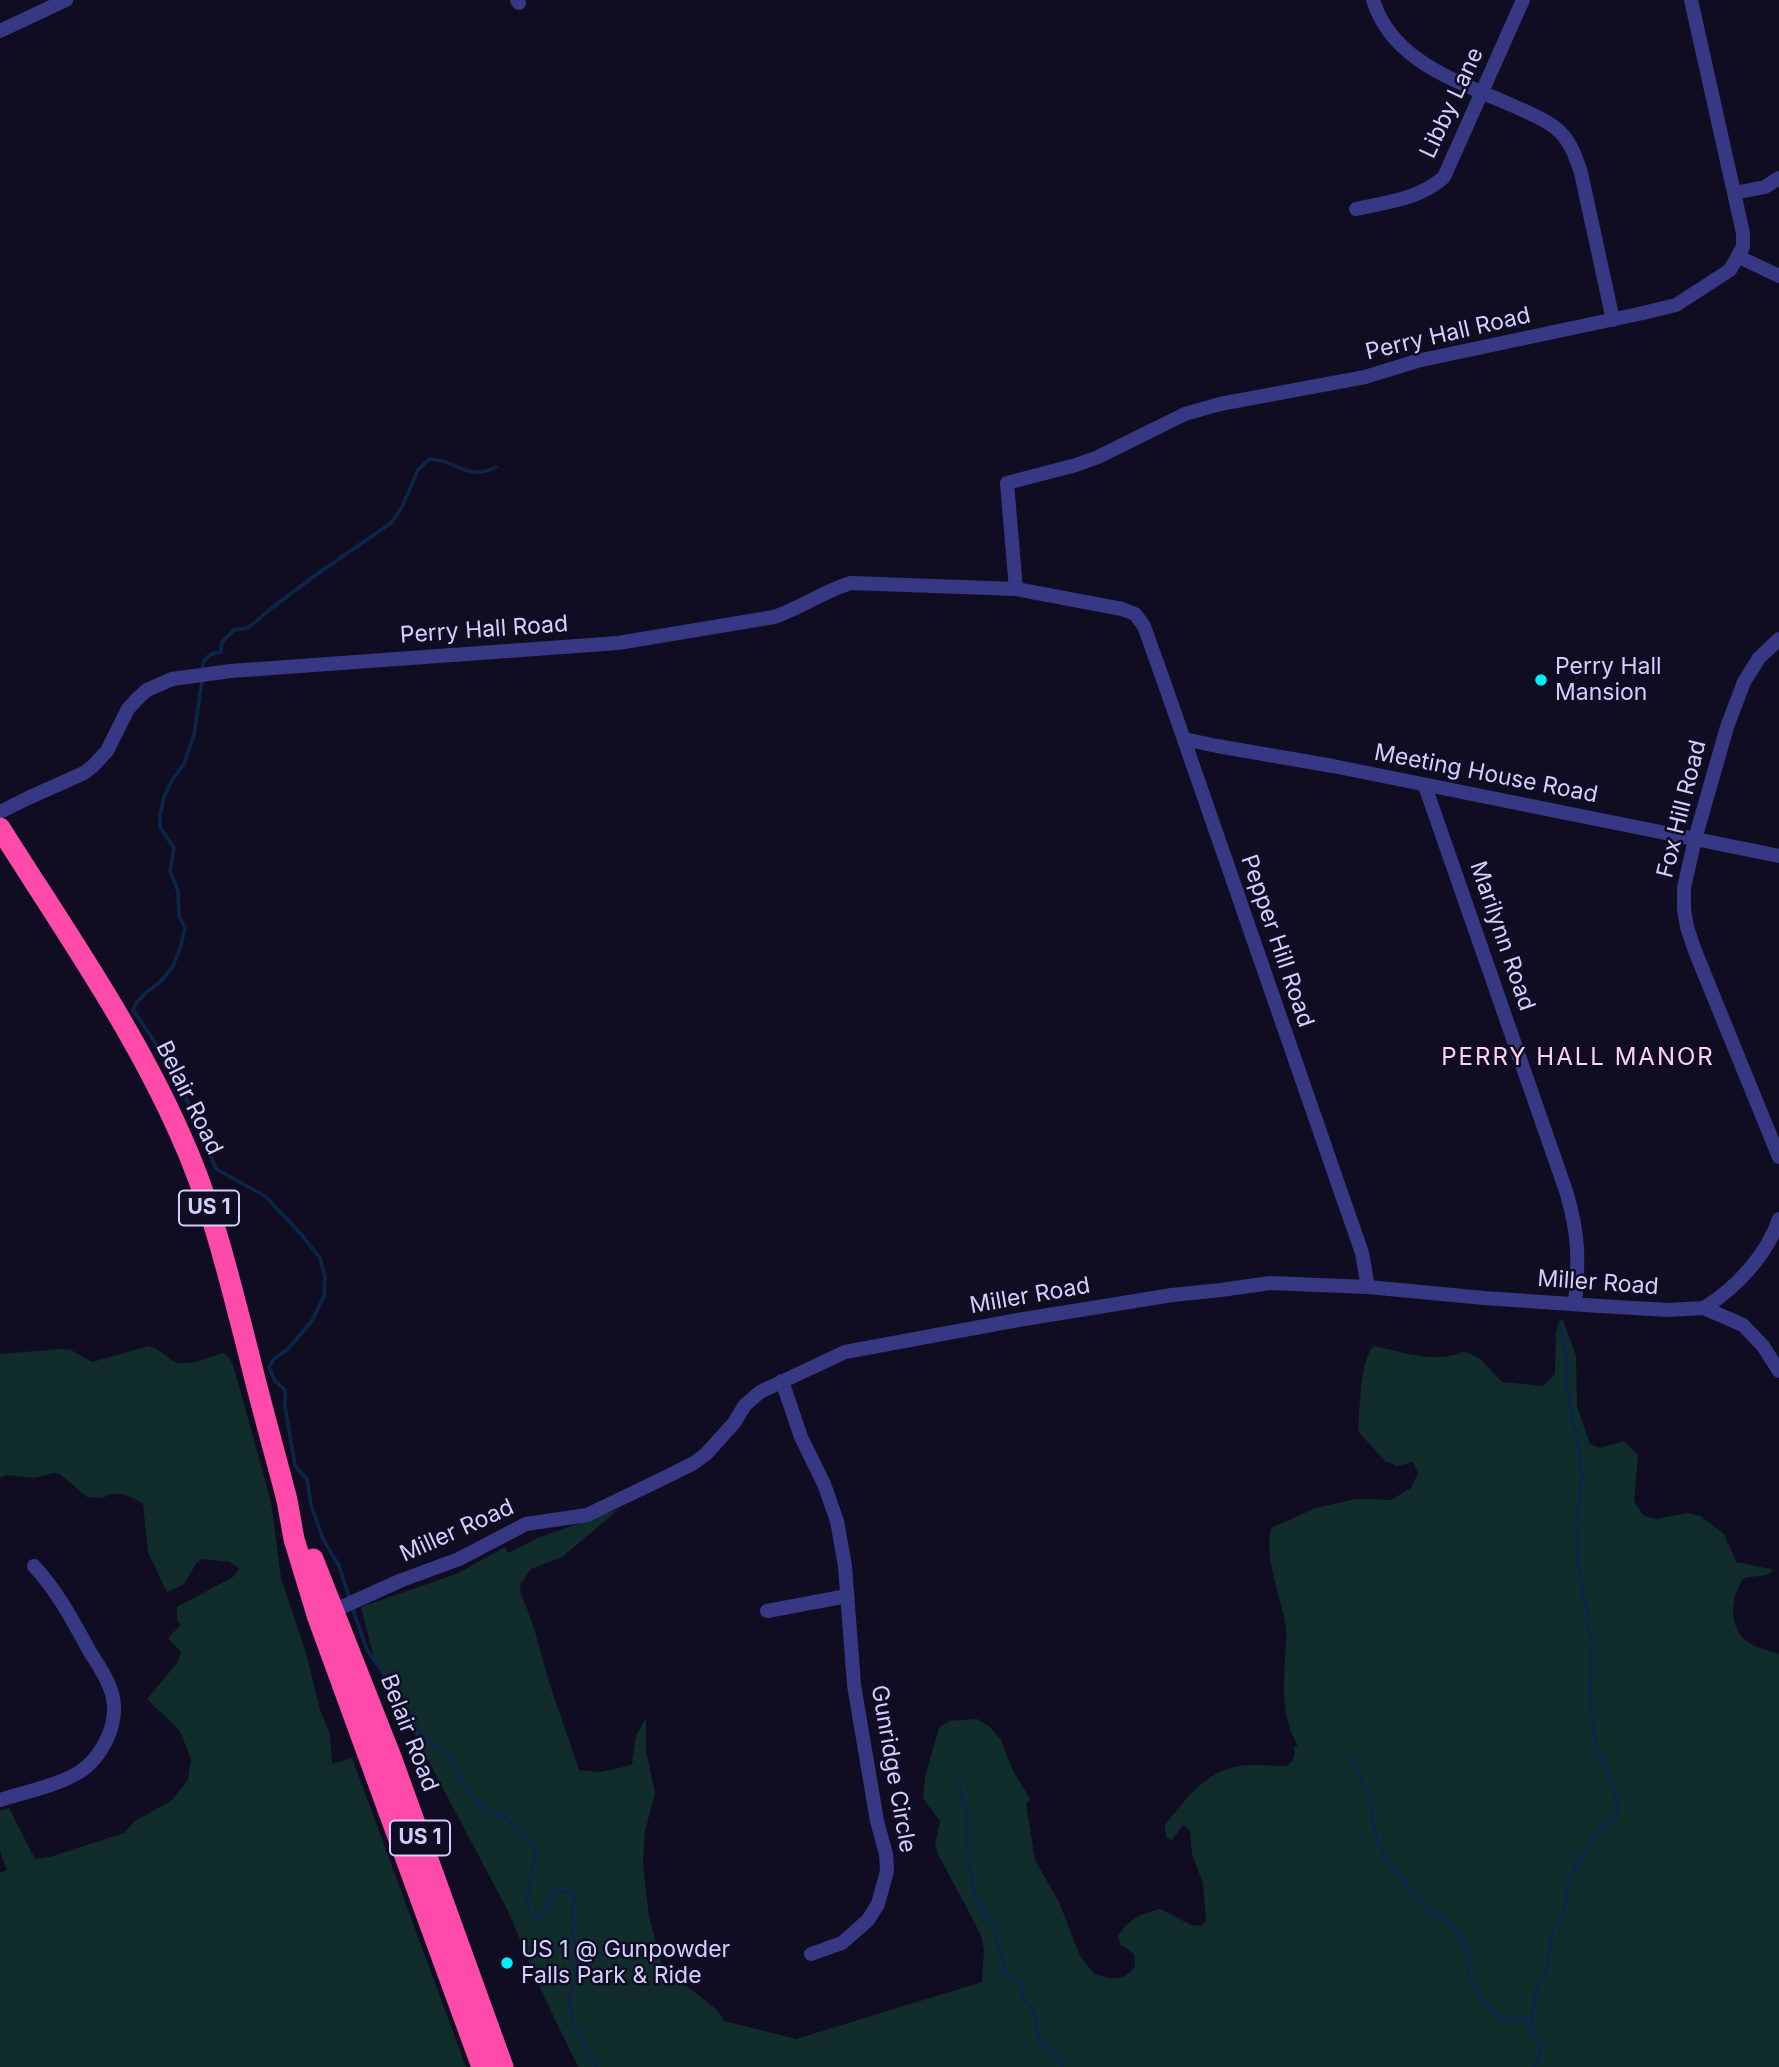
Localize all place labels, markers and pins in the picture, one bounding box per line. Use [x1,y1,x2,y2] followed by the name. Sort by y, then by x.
[1555,653,1662,707] place label: Perry Hall Mansion
[1533,672,1549,688] marker: Perry Hall Mansion
[521,1936,730,1990] place label: US 1 @ Gunpowder Falls Park & Ride
[499,1955,515,1971] marker: US 1 @ Gunpowder Falls Park & Ride

